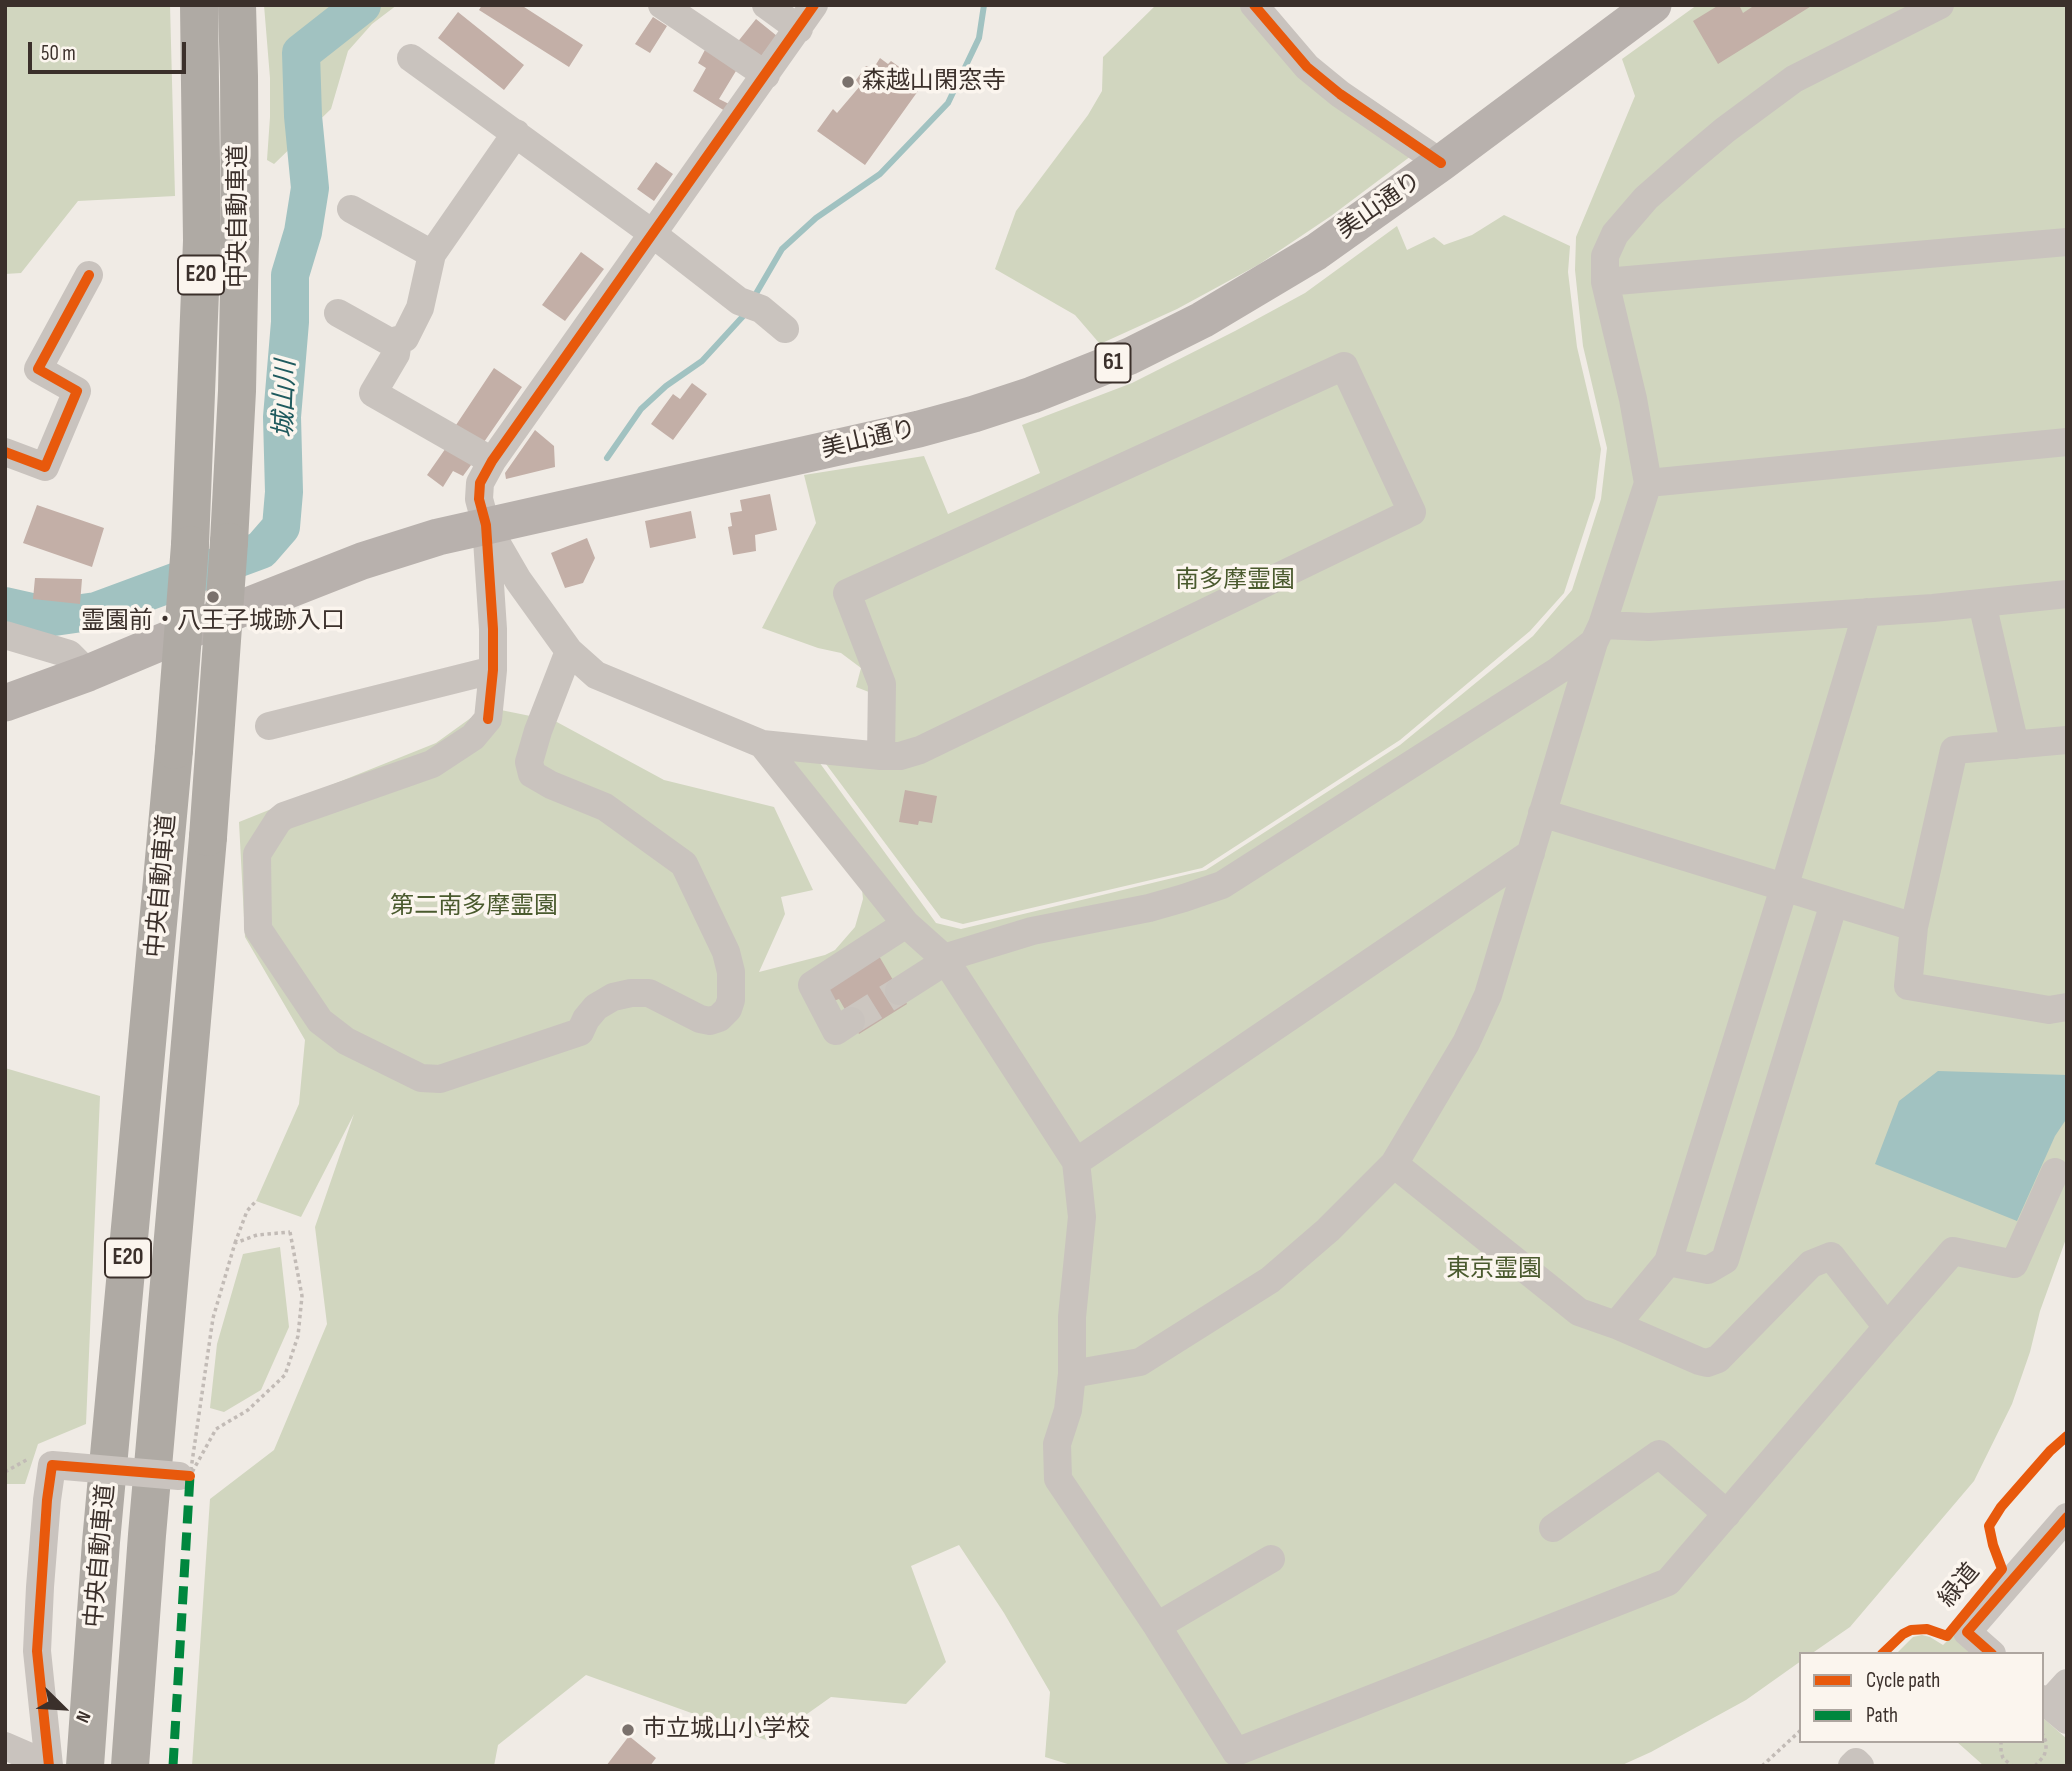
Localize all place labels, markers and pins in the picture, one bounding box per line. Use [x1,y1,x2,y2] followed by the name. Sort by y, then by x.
[862,68,1006,96] place label: 森越山閑窓寺
[840,74,856,90] marker: 森越山閑窓寺
[205,589,221,605] marker: 霊園前・八王子城跡入口
[81,608,345,636] place label: 霊園前・八王子城跡入口
[642,1716,810,1744] place label: 市立城山小学校
[620,1722,636,1738] marker: 市立城山小学校

